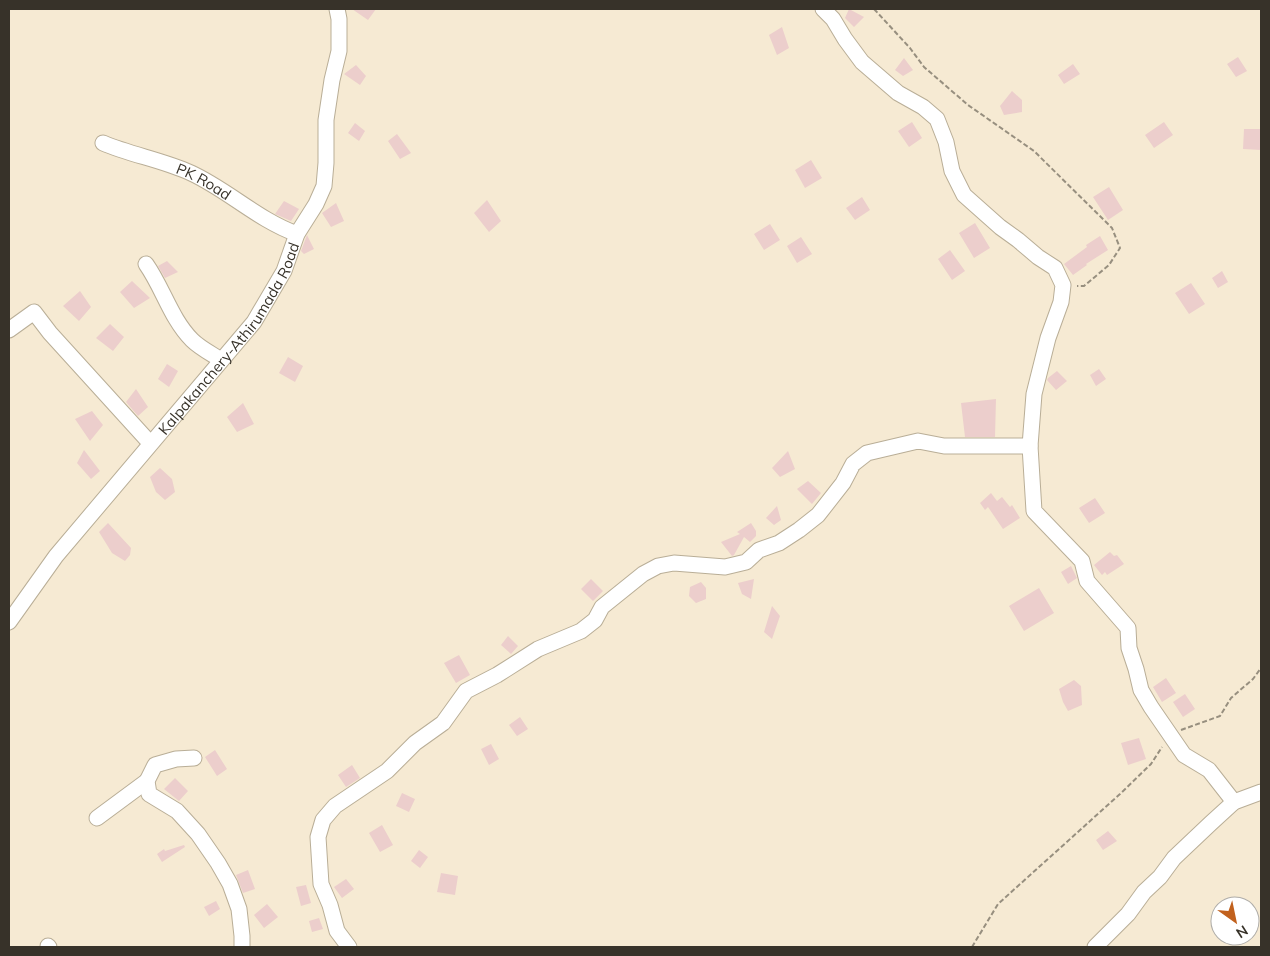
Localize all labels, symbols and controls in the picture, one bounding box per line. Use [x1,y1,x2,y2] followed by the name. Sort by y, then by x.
[174,158,235,204] street label: PK Road
[154,240,303,438] street label: Kalpakanchery-Athirumada Road
[1210,896,1260,946] north arrow
[1233,921,1251,942] text: N

